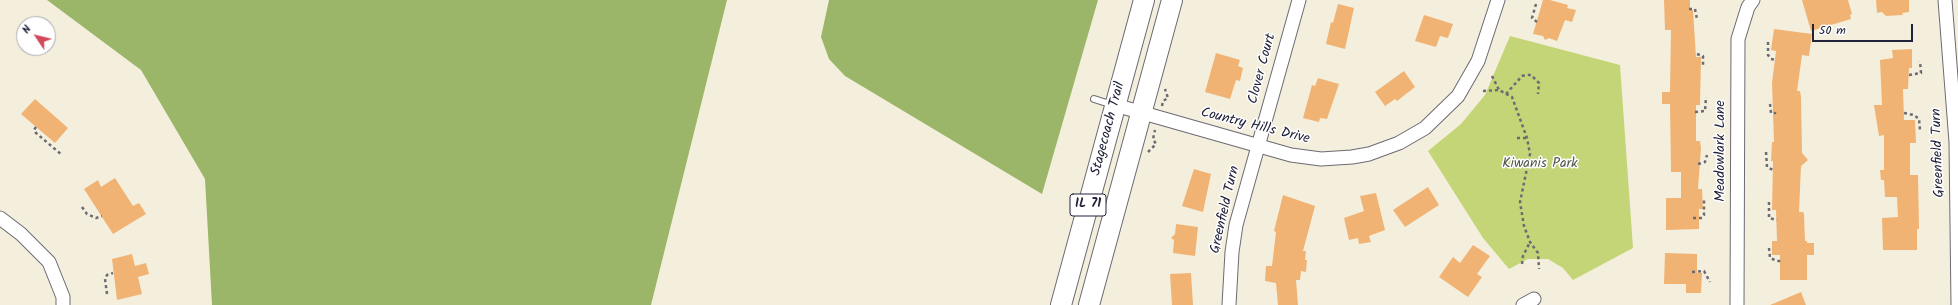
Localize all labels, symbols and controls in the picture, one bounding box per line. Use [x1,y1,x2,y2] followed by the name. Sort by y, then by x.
[16,16,56,56] north arrow
[1814,16,1915,42] scale bar
[1819,21,1846,40] text: 50 m
[18,22,36,38] text: N
[1246,32,1280,106] street label: Clover Court
[1088,80,1130,178] street label: Stagecoach Trail
[1714,100,1730,202] street label: Meadowlark Lane
[1199,105,1311,149] street label: Country Hills Drive
[1929,108,1949,198] street label: Greenfield Turn
[1502,157,1578,173] park label: Kiwanis Park
[1208,165,1244,255] street label: Greenfield Turn
[1070,194,1106,216] road number: IL 71

